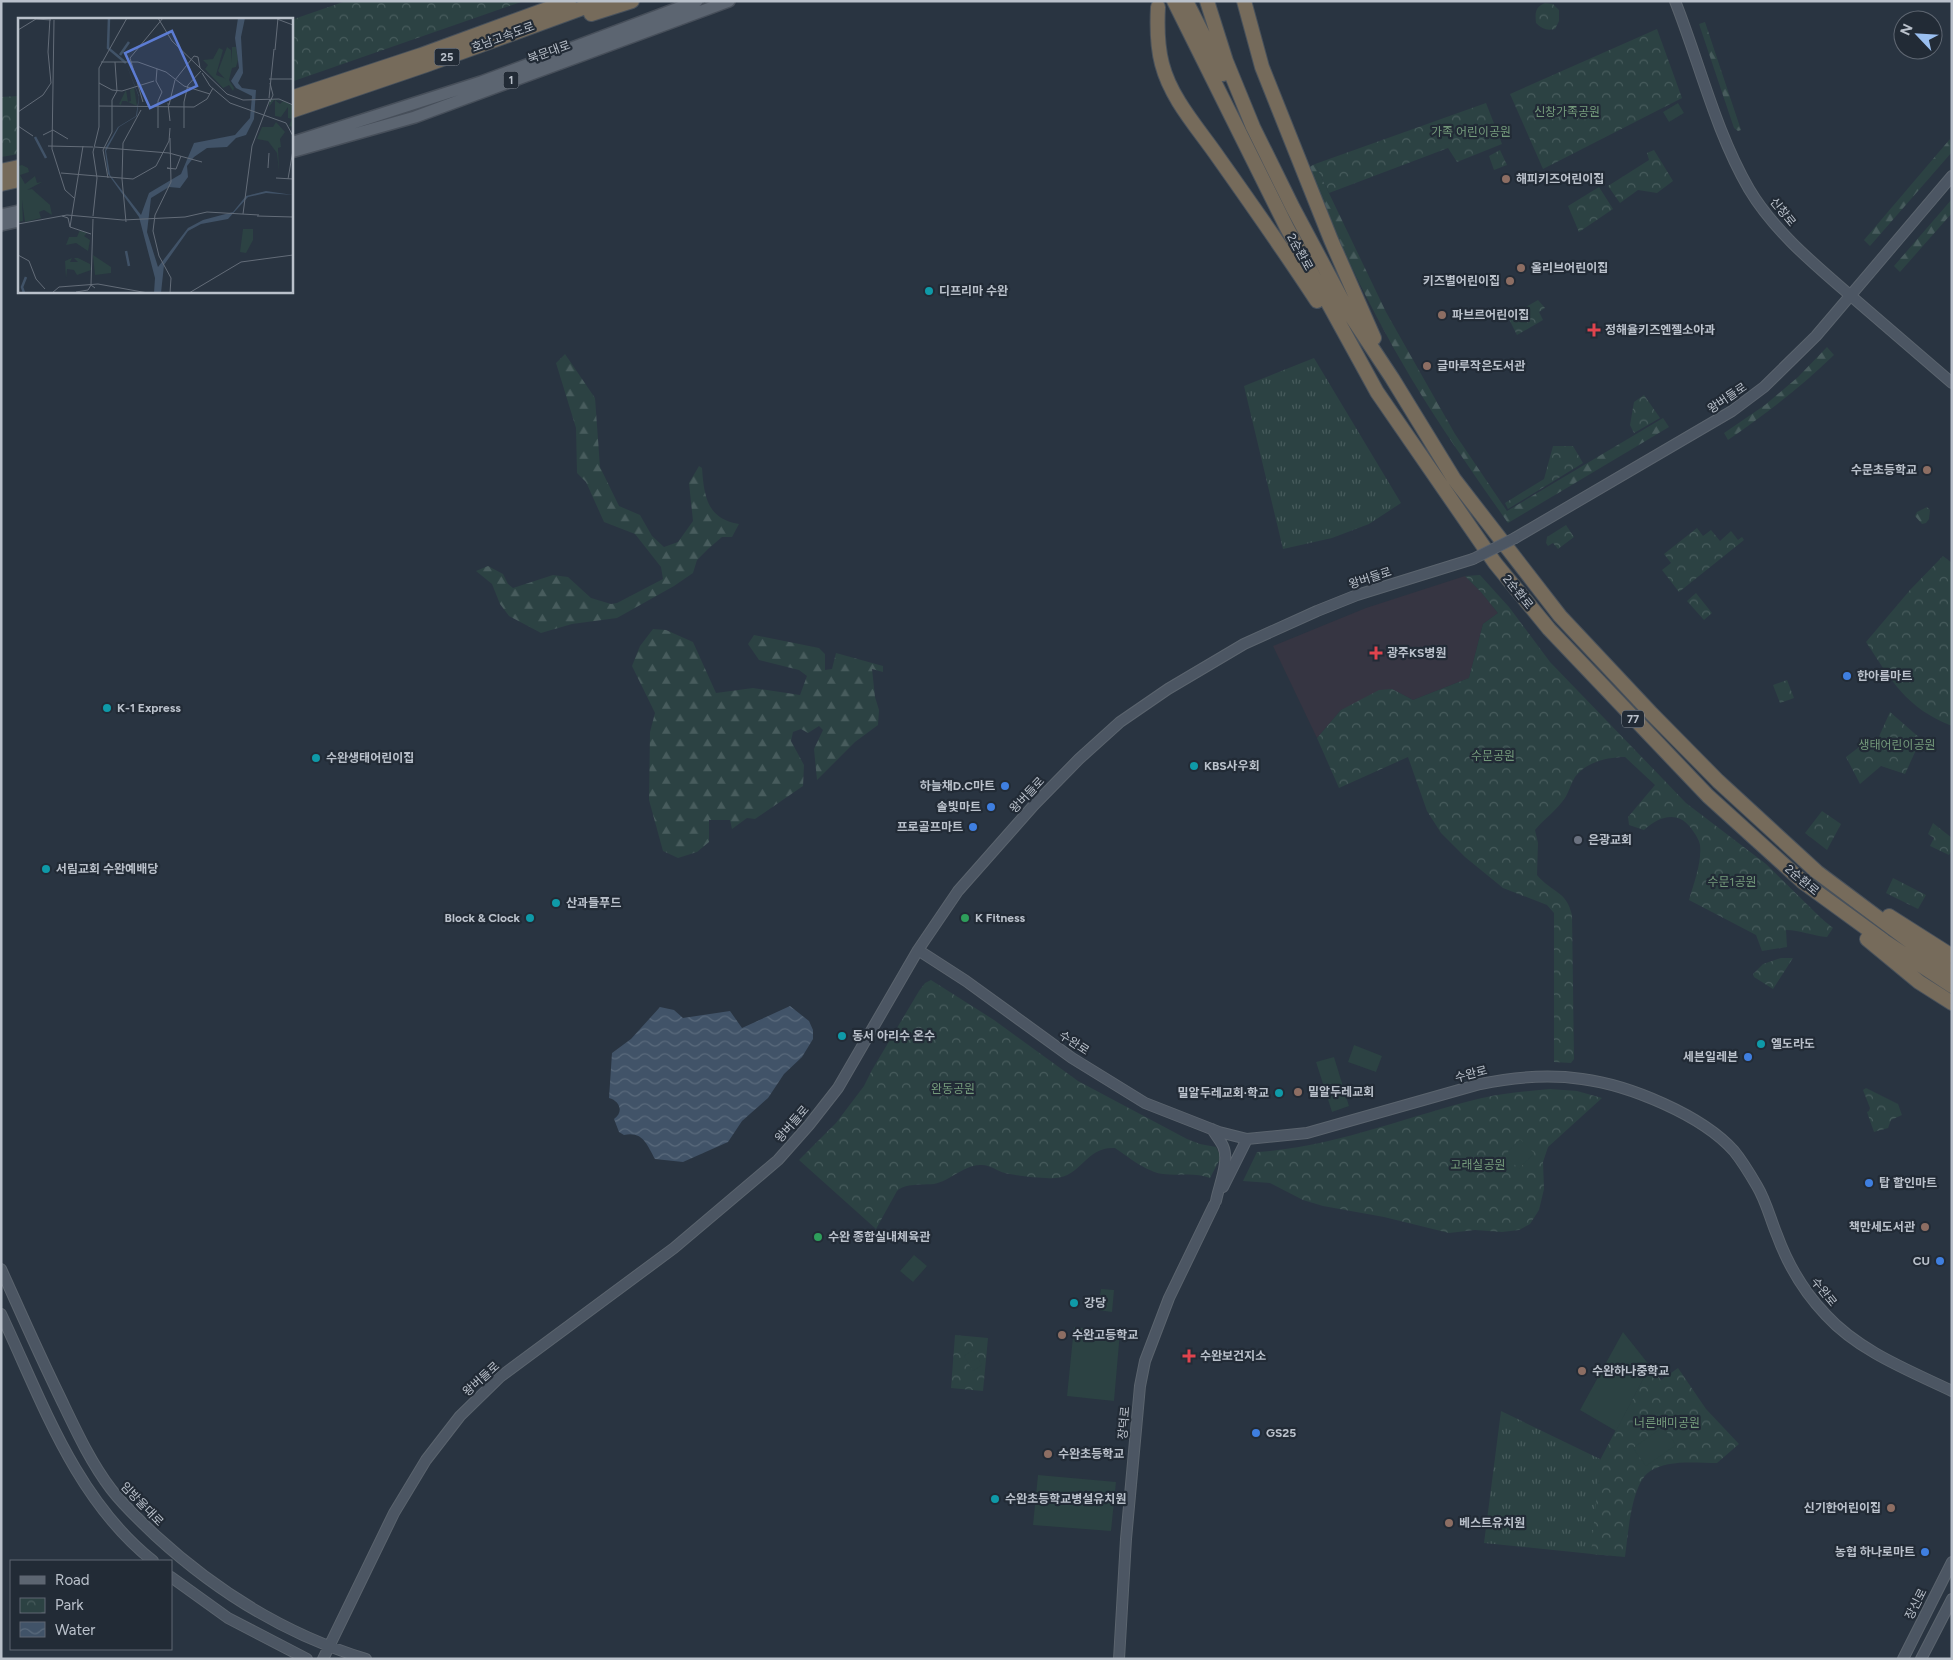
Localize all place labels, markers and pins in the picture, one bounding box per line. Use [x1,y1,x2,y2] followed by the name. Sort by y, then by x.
[1516,172,1604,186] place label: 해피키즈어린이집
[1500,173,1512,185] marker: 해피키즈어린이집
[1531,261,1608,275] place label: 올리브어린이집
[1515,262,1527,274] marker: 올리브어린이집
[1423,274,1500,288] place label: 키즈별어린이집
[1504,275,1516,287] marker: 키즈별어린이집
[939,284,1008,298] place label: 디프리마 수완
[923,285,935,297] marker: 디프리마 수완
[1452,308,1529,322] place label: 파브르어린이집
[1436,309,1448,321] marker: 파브르어린이집
[1587,323,1601,337] marker: 정해율키즈엔젤소아과
[1605,323,1715,337] place label: 정해율키즈엔젤소아과
[1437,359,1525,373] place label: 글마루작은도서관
[1421,360,1433,372] marker: 글마루작은도서관
[1851,463,1917,477] place label: 수문초등학교
[1921,464,1933,476] marker: 수문초등학교
[1369,646,1383,660] marker: 광주KS병원
[1387,646,1446,660] place label: 광주KS병원
[1857,669,1912,683] place label: 한아름마트
[1841,670,1853,682] marker: 한아름마트
[117,701,181,715] place label: K-1 Express
[101,702,113,714] marker: K-1 Express
[326,751,414,765] place label: 수완생태어린이집
[310,752,322,764] marker: 수완생태어린이집
[1204,759,1260,773] place label: KBS사우회
[1188,760,1200,772] marker: KBS사우회
[920,779,995,793] place label: 하늘채D.C마트
[999,780,1011,792] marker: 하늘채D.C마트
[937,800,981,814] place label: 솔빛마트
[985,801,997,813] marker: 솔빛마트
[897,820,963,834] place label: 프로골프마트
[967,821,979,833] marker: 프로골프마트
[1588,833,1632,847] place label: 은광교회
[1572,834,1584,846] marker: 은광교회
[56,862,158,876] place label: 서림교회 수완예배당
[40,863,52,875] marker: 서림교회 수완예배당
[566,896,621,910] place label: 산과들푸드
[550,897,562,909] marker: 산과들푸드
[445,911,521,925] place label: Block & Clock
[975,911,1026,925] place label: K Fitness
[524,912,536,924] marker: Block & Clock
[959,912,971,924] marker: K Fitness
[852,1029,935,1043] place label: 동서 아리수 온수
[836,1030,848,1042] marker: 동서 아리수 온수
[1771,1037,1815,1051] place label: 엘도라도
[1755,1038,1767,1050] marker: 엘도라도
[1683,1050,1738,1064] place label: 세븐일레븐
[1742,1051,1754,1063] marker: 세븐일레븐
[1308,1085,1374,1099] place label: 밀알두레교회
[1178,1086,1269,1100] place label: 밀알두레교회·학교
[1292,1086,1304,1098] marker: 밀알두레교회
[1273,1087,1285,1099] marker: 밀알두레교회·학교
[1879,1176,1937,1190] place label: 탑 할인마트
[1863,1177,1875,1189] marker: 탑 할인마트
[1849,1220,1915,1234] place label: 책만세도서관
[1919,1221,1931,1233] marker: 책만세도서관
[828,1230,930,1244] place label: 수완 종합실내체육관
[812,1231,824,1243] marker: 수완 종합실내체육관
[1913,1254,1930,1268] place label: CU
[1934,1255,1946,1267] marker: CU
[1084,1296,1106,1310] place label: 강당
[1068,1297,1080,1309] marker: 강당
[1072,1328,1138,1342] place label: 수완고등학교
[1056,1329,1068,1341] marker: 수완고등학교
[1182,1349,1196,1363] marker: 수완보건지소
[1200,1349,1266,1363] place label: 수완보건지소
[1592,1364,1669,1378] place label: 수완하나중학교
[1576,1365,1588,1377] marker: 수완하나중학교
[1266,1426,1296,1440] place label: GS25
[1250,1427,1262,1439] marker: GS25
[1058,1447,1124,1461] place label: 수완초등학교
[1042,1448,1054,1460] marker: 수완초등학교
[1005,1492,1126,1506] place label: 수완초등학교병설유치원
[989,1493,1001,1505] marker: 수완초등학교병설유치원
[1804,1501,1881,1515] place label: 신기한어린이집
[1885,1502,1897,1514] marker: 신기한어린이집
[1459,1516,1525,1530] place label: 베스트유치원
[1443,1517,1455,1529] marker: 베스트유치원
[1835,1545,1915,1559] place label: 농협 하나로마트
[1919,1546,1931,1558] marker: 농협 하나로마트

